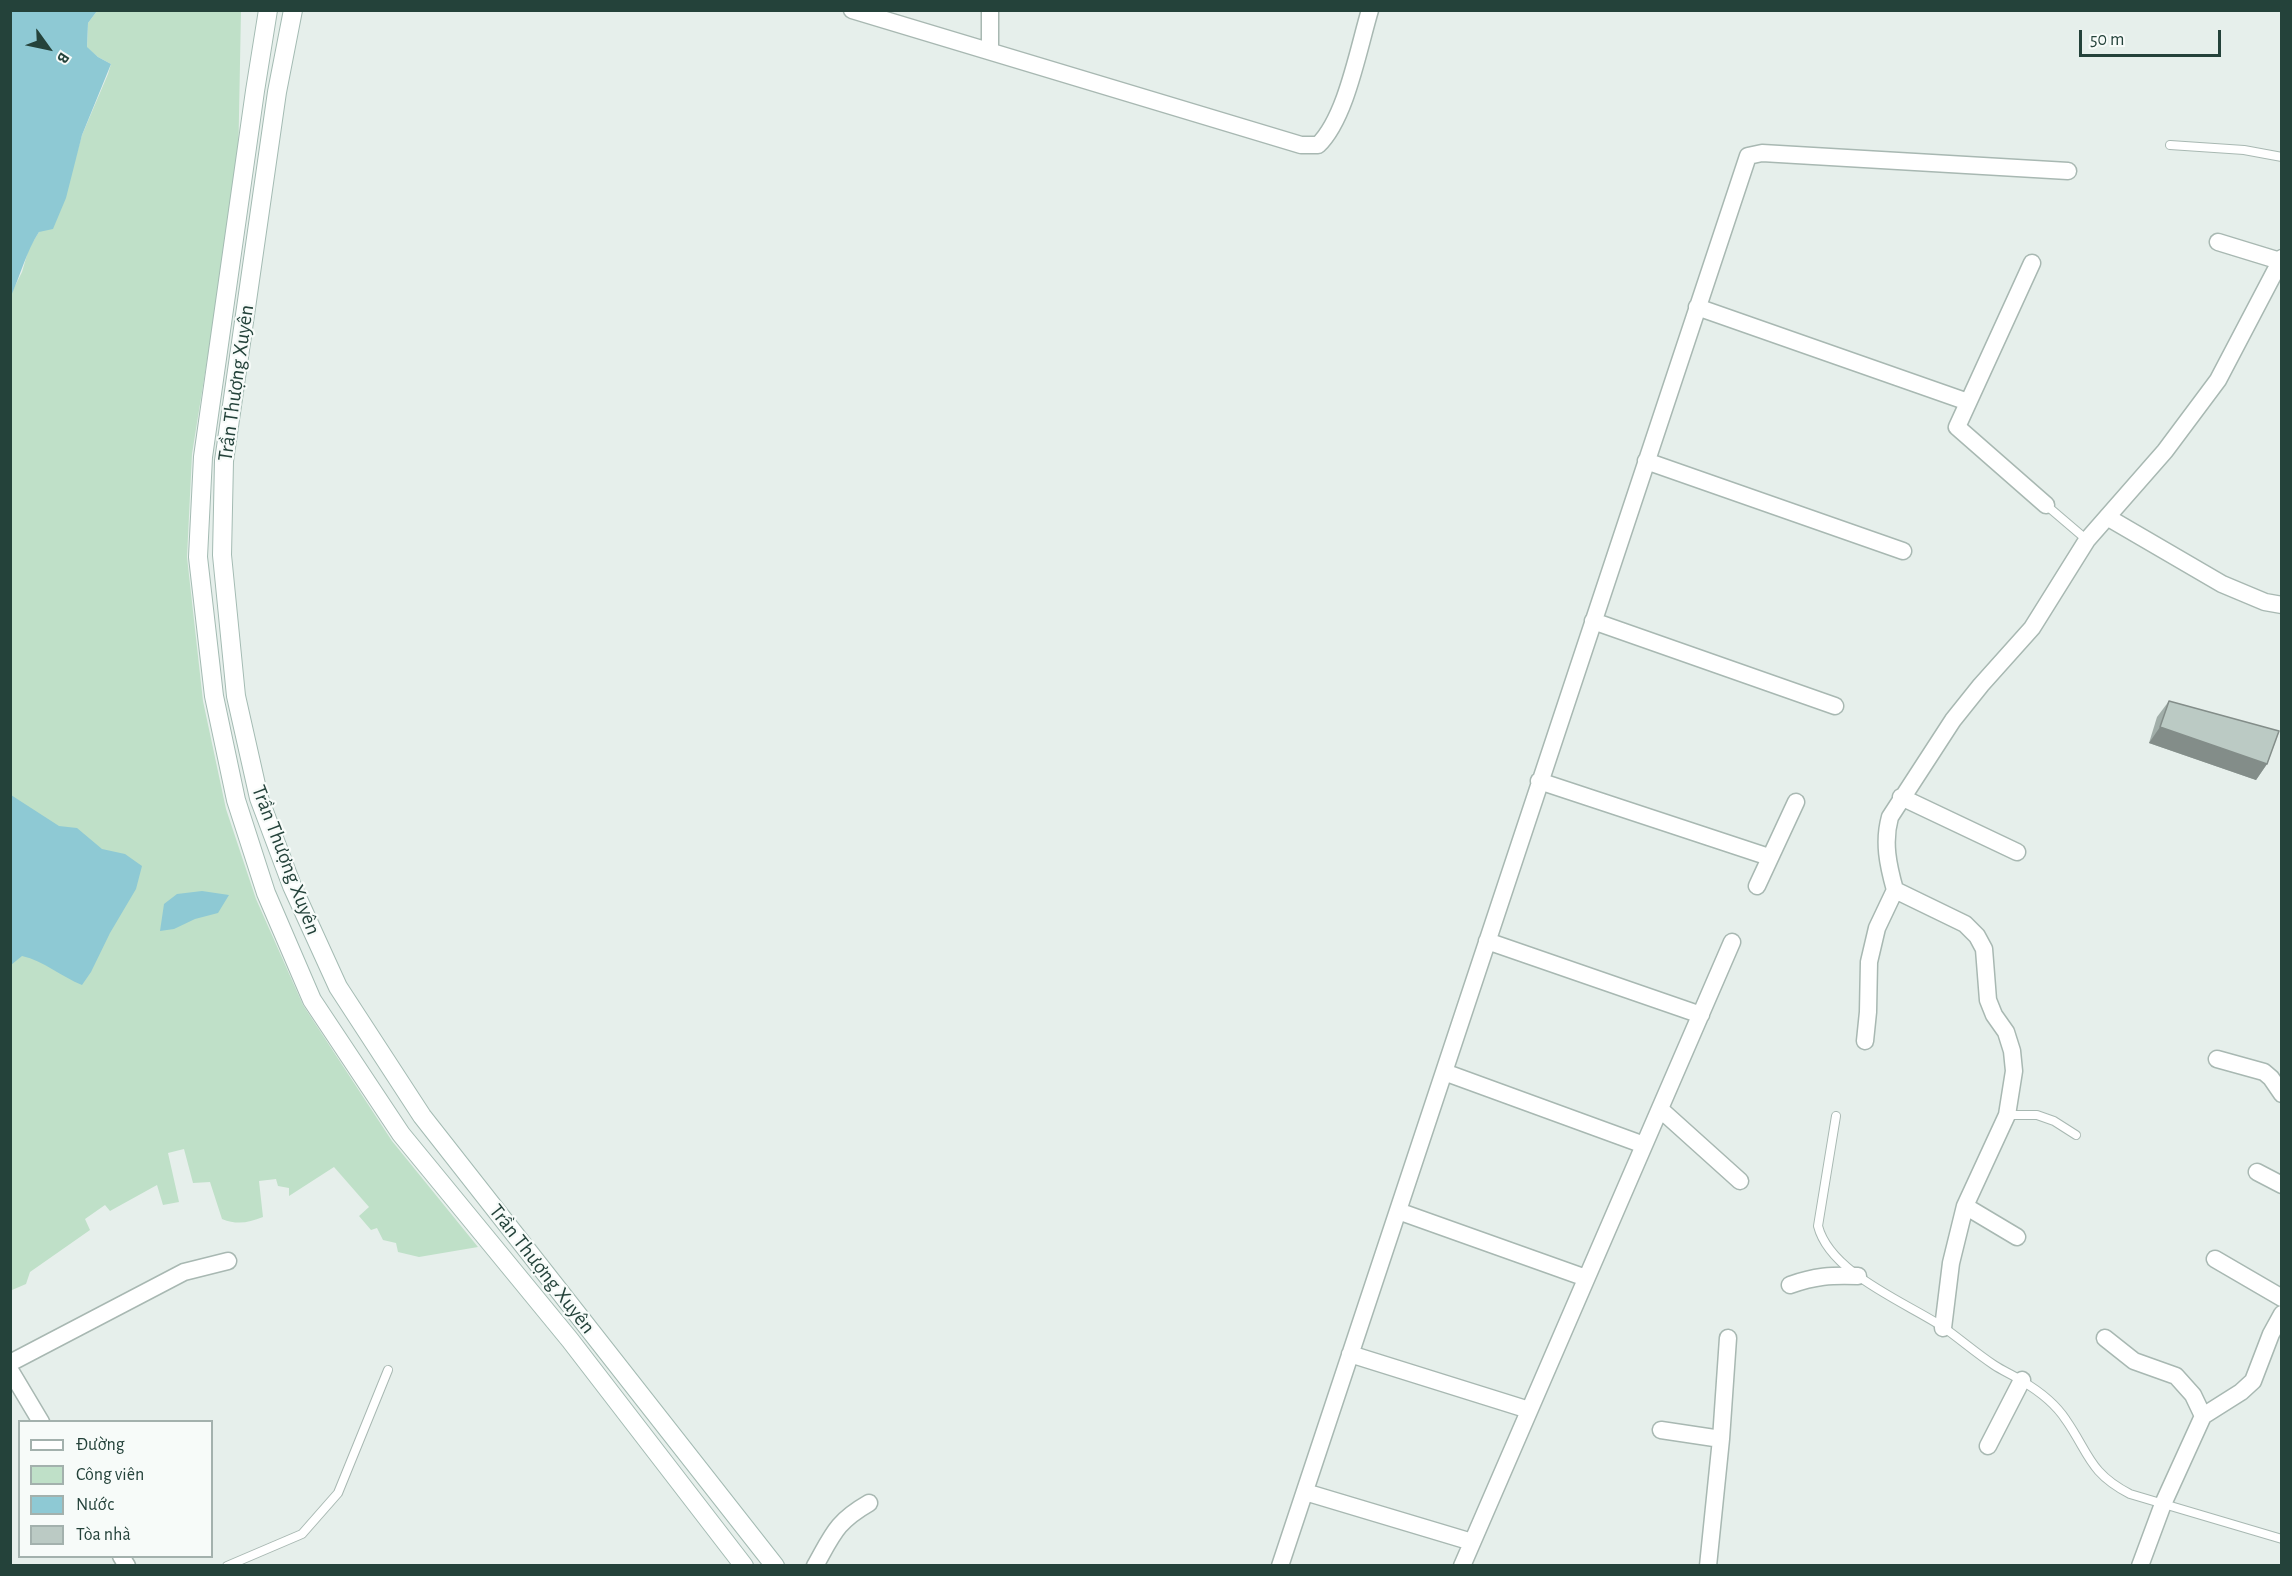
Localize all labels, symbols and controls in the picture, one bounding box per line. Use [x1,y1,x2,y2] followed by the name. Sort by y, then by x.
[18,18,78,78] north arrow
[2082,18,2224,56] scale bar
[2090,31,2124,49] text: 50 m
[54,50,72,66] text: B
[213,303,259,463] street label: Trần Thượng Xuyên
[246,782,326,938] street label: Trần Thượng Xuyên
[483,1199,601,1339] street label: Trần Thượng Xuyên
[18,1420,213,1558] legend
[76,1436,125,1454] text: Đường
[76,1466,144,1484] text: Công viên
[76,1496,114,1514] text: Nước
[76,1526,131,1544] text: Tòa nhà

